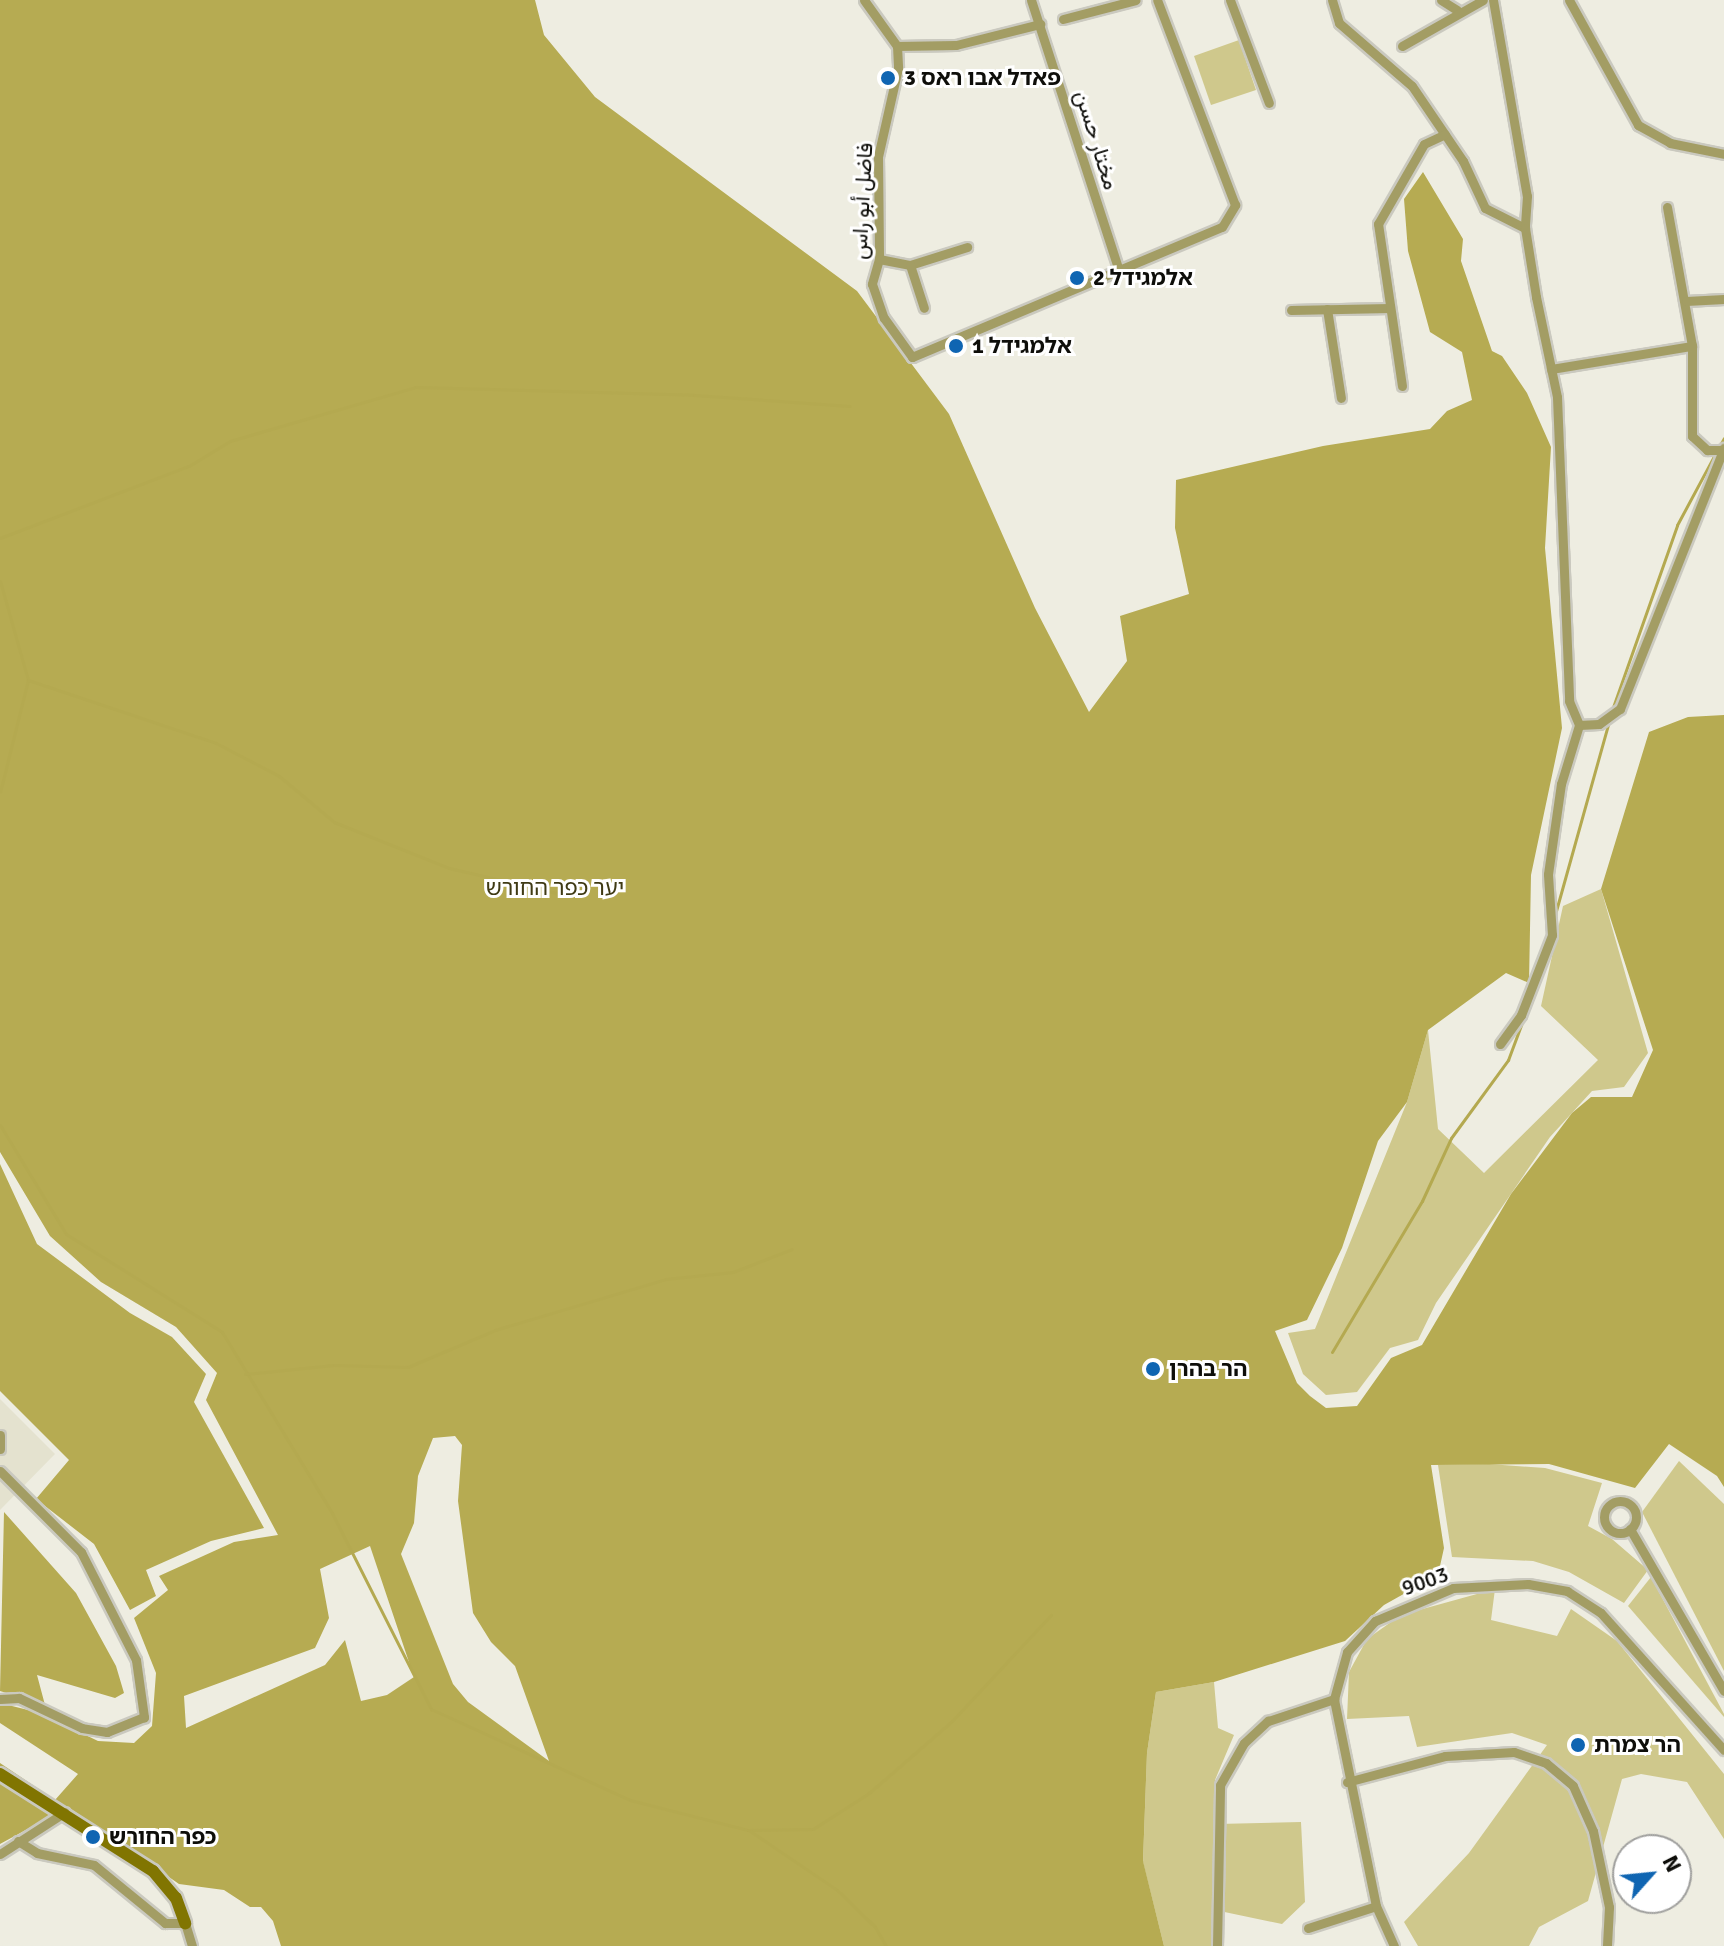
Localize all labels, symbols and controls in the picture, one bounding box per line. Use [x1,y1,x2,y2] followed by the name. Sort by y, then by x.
[904,65,1061,91] place label: פאדל אבו ראס 3
[879,69,897,87] marker: פאדל אבו ראס 3
[1069,87,1125,193] street label: مختار حسن
[846,142,878,260] street label: فاضل أبو راس
[1093,265,1193,291] place label: אלמגידל 2
[1068,269,1086,287] marker: אלמגידל 2
[972,333,1072,359] place label: אלמגידל 1
[947,337,965,355] marker: אלמגידל 1
[486,875,624,901] park label: יער כפר החורש
[1169,1356,1248,1382] place label: הר בהרן
[1144,1360,1162,1378] marker: הר בהרן
[1398,1561,1452,1601] street label: 9003
[1594,1732,1681,1758] place label: הר צמרת
[1569,1736,1587,1754] marker: הר צמרת
[109,1824,216,1850] place label: כפר החורש
[84,1828,102,1846] marker: כפר החורש
[1612,1834,1692,1914] north arrow
[1657,1851,1688,1877] text: N

